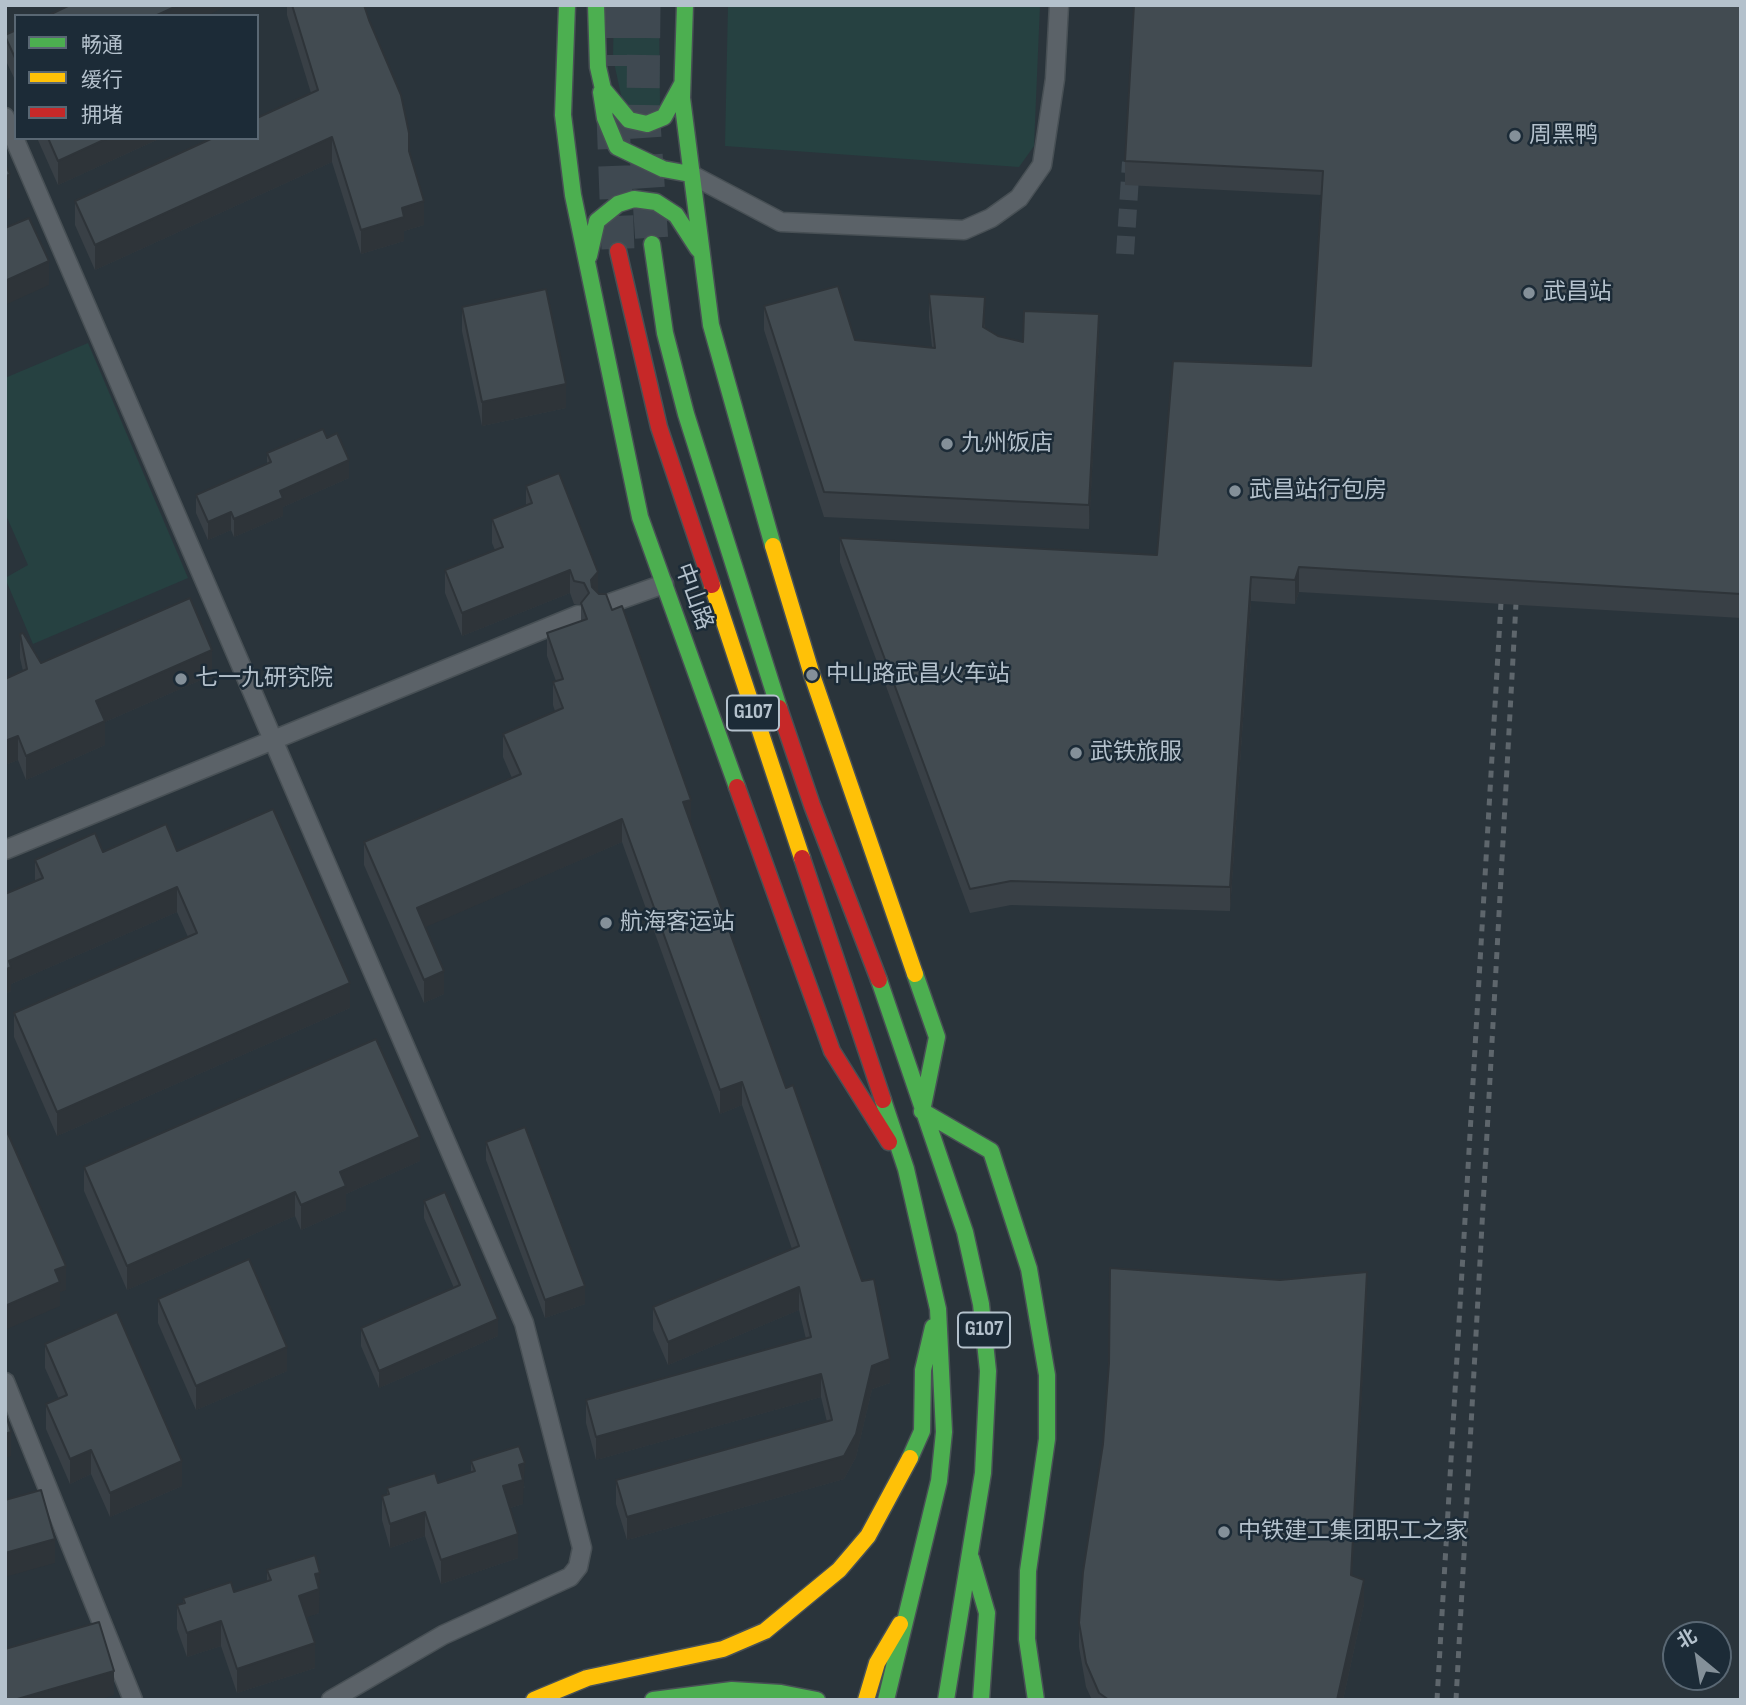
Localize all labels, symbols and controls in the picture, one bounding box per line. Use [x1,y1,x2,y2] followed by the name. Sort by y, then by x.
[14,14,259,140] legend
[81,33,123,58] text: 畅通
[81,68,123,93] text: 缓行
[81,103,123,128] text: 拥堵
[1529,122,1598,150] place label: 周黑鸭
[1507,128,1523,144] marker: 周黑鸭
[1543,279,1612,307] place label: 武昌站
[1521,285,1537,301] marker: 武昌站
[961,430,1053,458] place label: 九州饭店
[939,436,955,452] marker: 九州饭店
[1249,477,1387,505] place label: 武昌站行包房
[1227,483,1243,499] marker: 武昌站行包房
[668,560,718,634] street label: 中山路
[826,661,1010,689] place label: 中山路武昌火车站
[195,665,333,693] place label: 七一九研究院
[804,667,820,683] marker: 中山路武昌火车站
[173,671,189,687] marker: 七一九研究院
[727,696,779,730] road number: G107
[1090,739,1182,767] place label: 武铁旅服
[1068,745,1084,761] marker: 武铁旅服
[620,909,735,937] place label: 航海客运站
[598,915,614,931] marker: 航海客运站
[958,1312,1010,1348] road number: G107
[1238,1518,1468,1546] place label: 中铁建工集团职工之家
[1216,1524,1232,1540] marker: 中铁建工集团职工之家
[1662,1621,1732,1691] north arrow
[1673,1624,1701,1654] text: 北

